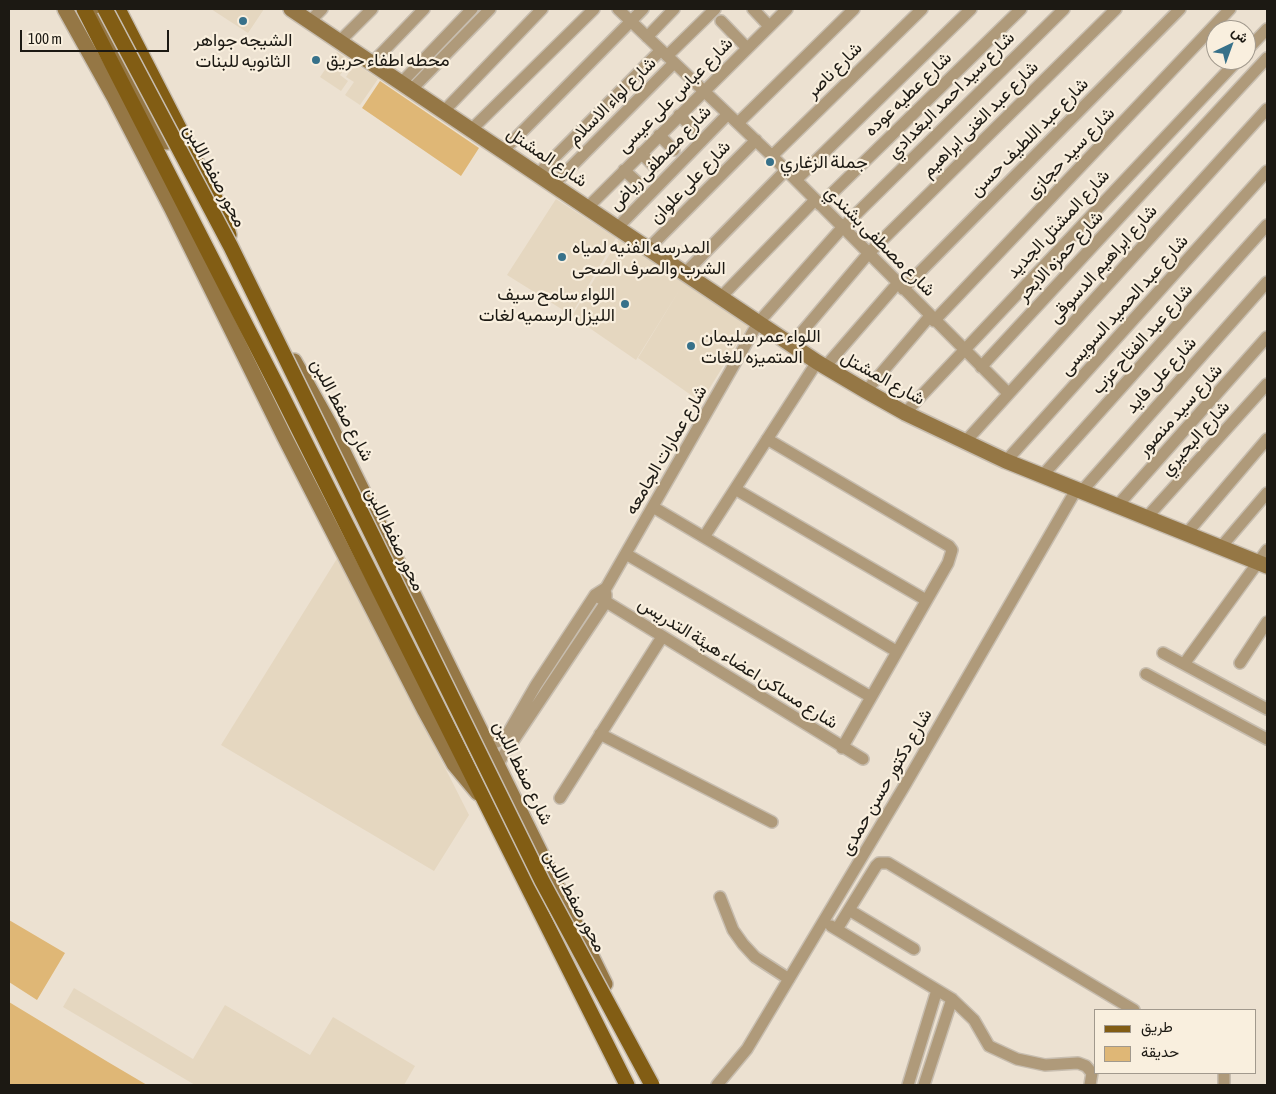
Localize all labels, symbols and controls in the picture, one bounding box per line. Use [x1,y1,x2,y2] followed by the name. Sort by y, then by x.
[237,15,249,27] marker: الشيجه جواهر الثانويه للبنات
[22,20,171,52] scale bar
[1206,20,1256,70] north arrow
[1229,23,1252,46] text: ش
[883,27,1019,163] street label: شارع سيد احمد البغدادي
[194,29,292,72] place label: الشيجه جواهر الثانويه للبنات
[28,30,62,47] text: 100 m
[613,33,737,157] street label: شارع عباس على عيسى
[801,37,867,103] street label: شارع ناصر
[860,47,956,141] street label: شارع عطيه عوده
[326,49,450,71] place label: محطه اطفاء حريق
[563,52,661,150] street label: شارع لواء الاسلام
[310,54,322,66] marker: محطه اطفاء حريق
[917,56,1043,182] street label: شارع عبد الغنى ابراهيم
[965,73,1093,201] street label: شارع عبد اللطيف حسن
[604,101,716,215] street label: شارع مصطفى رياض
[1021,103,1119,203] street label: شارع سيد حجازى
[179,121,251,231] street label: محور صفط اللبن
[503,122,591,192] street label: شارع المشتل
[645,136,735,228] street label: شارع على علوان
[780,151,868,173] place label: جملة الزغاري
[764,156,776,168] marker: جملة الزغاري
[1002,165,1114,283] street label: شارع المشتل الجديد
[820,181,940,301] street label: شارع مصطفى بشندي
[1044,200,1162,328] street label: شارع ابراهيم الدسوقى
[1012,206,1108,306] street label: شارع حمزه الابحر
[1055,230,1193,380] street label: شارع عبد الحميد السويسى
[572,236,726,278] place label: المدرسه الفنيه لمياه الشرب والصرف الصحى
[556,251,568,263] marker: المدرسه الفنيه لمياه الشرب والصرف الصحى
[1087,279,1197,399] street label: شارع عبد الفتاح عزب
[479,283,615,326] place label: اللواء سامح سيف الليزل الرسميه لغات
[619,298,631,310] marker: اللواء سامح سيف الليزل الرسميه لغات
[701,325,821,368] place label: اللواء عمر سليمان المتميزه للغات
[1121,332,1201,418] street label: شارع على فايد
[685,340,697,352] marker: اللواء عمر سليمان المتميزه للغات
[837,346,929,410] street label: شارع المشتل
[306,355,378,465] street label: شارع صفط اللبن
[1133,359,1227,461] street label: شارع سيد منصور
[620,381,712,519] street label: شارع عمارات الجامعه
[1156,396,1234,480] street label: شارع البحيري
[361,483,429,595] street label: محور صفط اللبن
[634,592,842,734] street label: شارع مساكن اعضاء هيئة التدريس
[835,705,937,859] street label: شارع دكتور حسن حمدى
[488,717,558,829] street label: شارع صفط اللبن
[539,846,611,956] street label: محور صفط اللبن
[1094,1009,1256,1074] legend
[1141,1018,1173,1035] text: طريق
[1141,1043,1179,1060] text: حديقة

